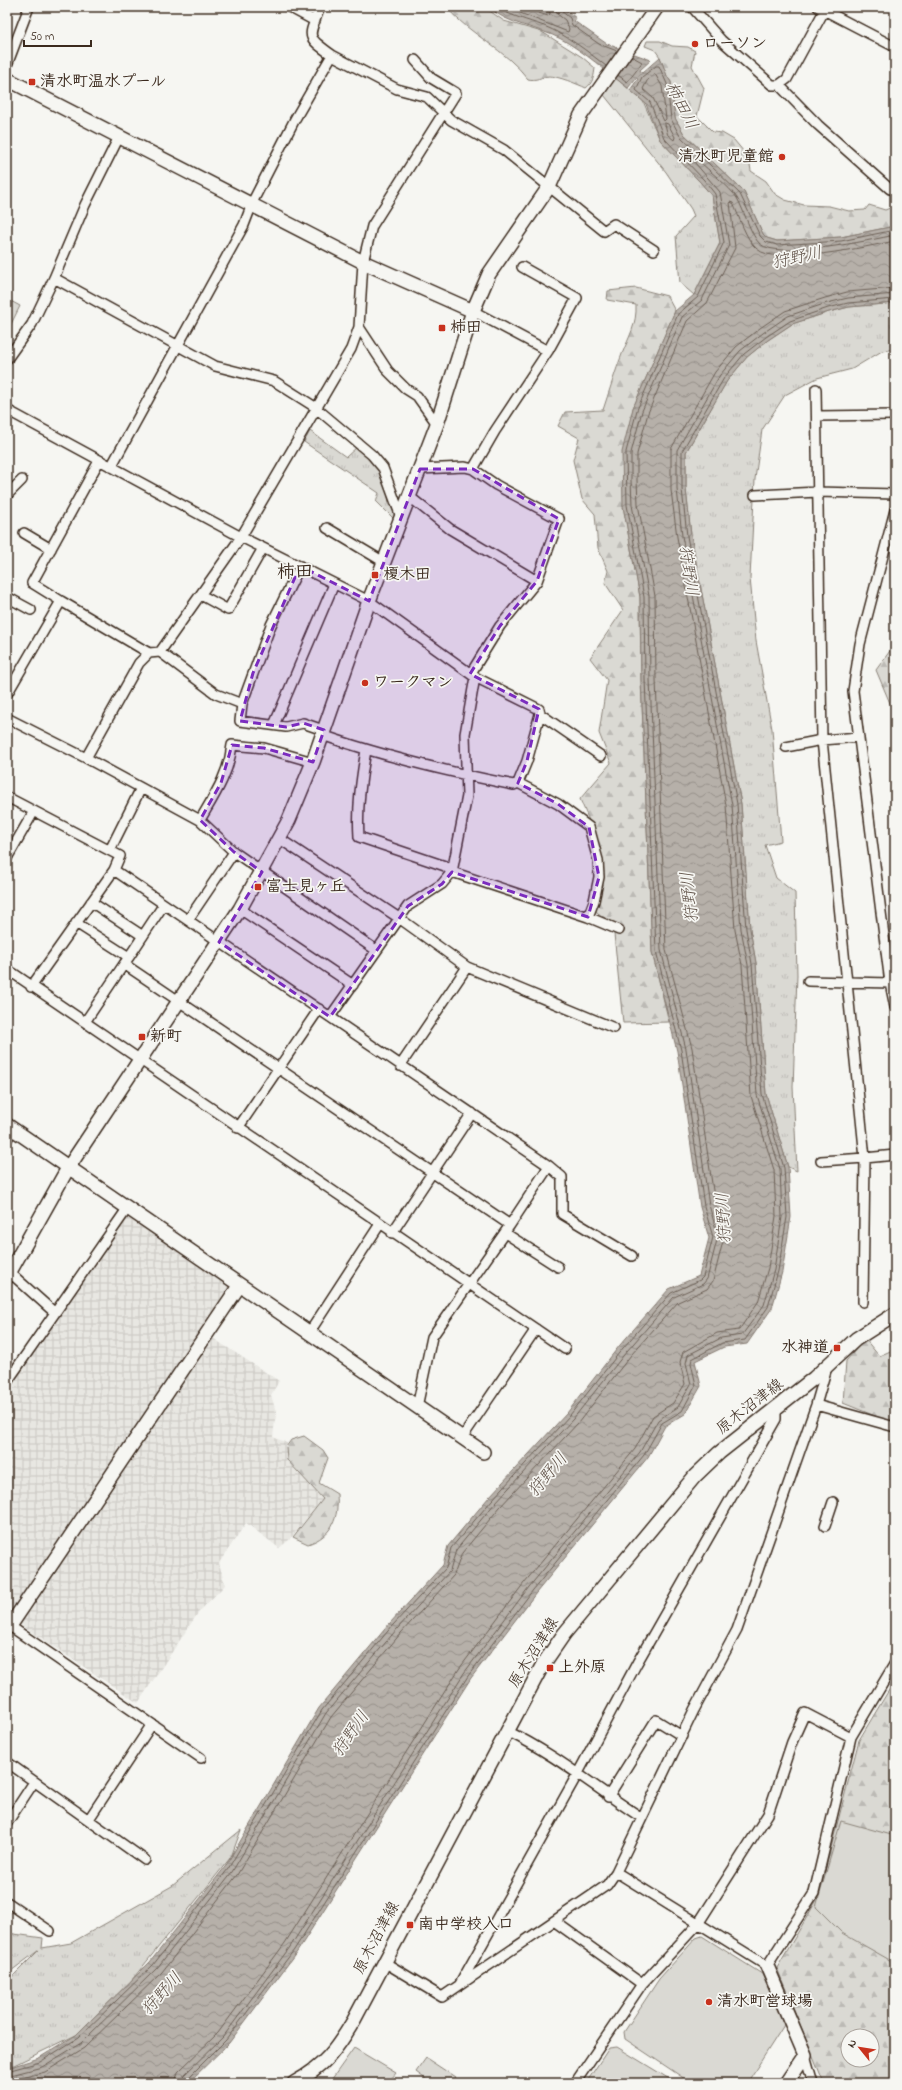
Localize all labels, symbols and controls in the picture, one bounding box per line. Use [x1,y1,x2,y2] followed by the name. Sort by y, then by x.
[24,22,91,48] scale bar
[30,28,54,46] text: 50 m
[703,32,767,56] place label: ローソン
[690,39,700,49] marker: ローソン
[40,70,166,94] place label: 清水町温水プール
[27,77,37,87] marker: 清水町温水プール
[658,78,704,134] water label: 柿田川
[678,145,774,169] place label: 清水町児童館
[777,152,787,162] marker: 清水町児童館
[769,240,825,276] water label: 狩野川
[450,316,482,340] place label: 柿田
[437,323,447,333] marker: 柿田
[672,544,704,598] water label: 狩野川
[277,560,313,586] district label: 柿田
[383,563,431,587] place label: 榎木田
[370,570,380,580] marker: 榎木田
[373,671,453,695] place label: ワークマン
[360,678,370,688] marker: ワークマン
[675,870,705,924] water label: 狩野川
[266,875,346,899] place label: 富士見ヶ丘
[253,882,263,892] marker: 富士見ヶ丘
[150,1025,182,1049] place label: 新町
[137,1032,147,1042] marker: 新町
[710,1192,738,1244] water label: 狩野川
[781,1336,829,1360] place label: 水神道
[832,1343,842,1353] marker: 水神道
[711,1373,789,1441] street label: 原木沼津線
[522,1447,574,1503] water label: 狩野川
[503,1613,565,1693] street label: 原木沼津線
[558,1656,606,1680] place label: 上外原
[545,1663,555,1673] marker: 上外原
[326,1706,376,1762] water label: 狩野川
[348,1897,406,1979] street label: 原木沼津線
[418,1913,514,1937] place label: 南中学校入口
[405,1920,415,1930] marker: 南中学校入口
[136,1967,188,2021] water label: 狩野川
[717,1990,813,2014] place label: 清水町営球場
[704,1997,714,2007] marker: 清水町営球場
[840,2028,880,2068] north arrow
[843,2036,861,2051] text: N

